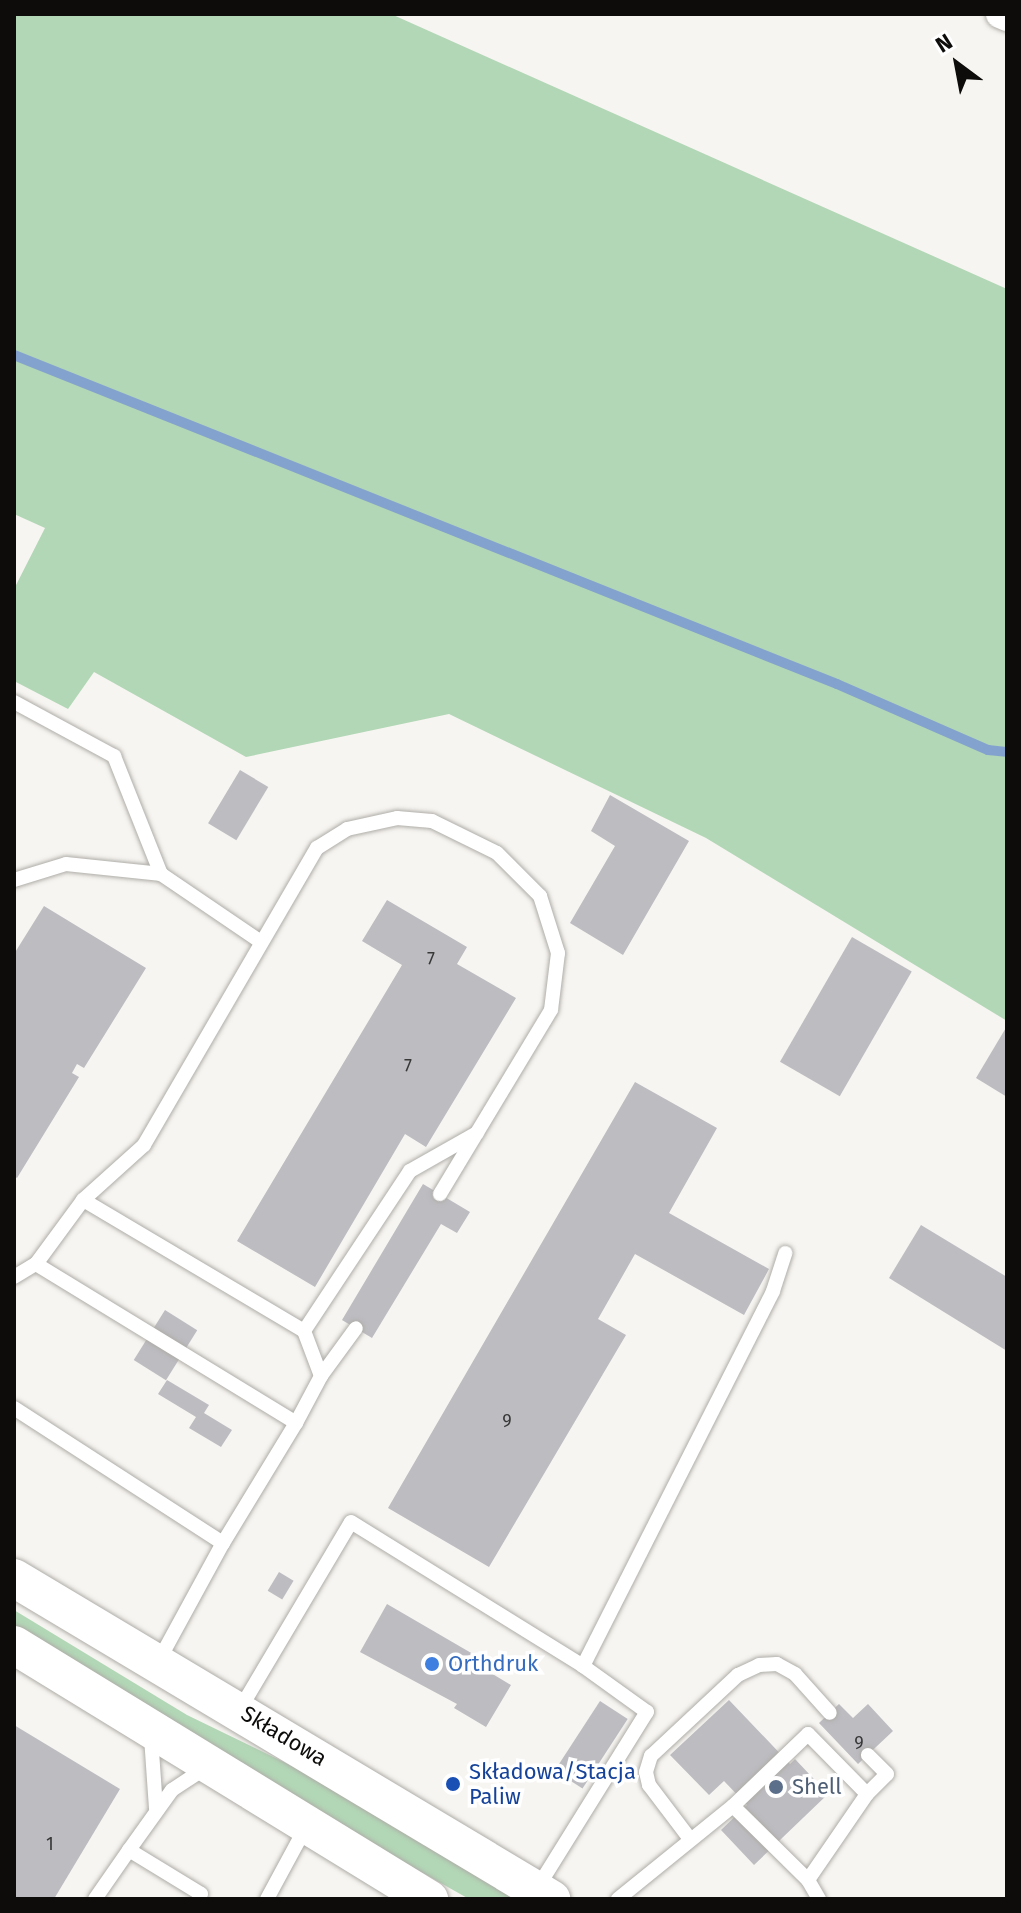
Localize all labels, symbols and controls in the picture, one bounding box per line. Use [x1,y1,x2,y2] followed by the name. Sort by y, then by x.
[917,24,997,104] north arrow
[931,28,957,59] text: N
[427,948,435,970] house number: 7
[404,1055,412,1077] house number: 7
[502,1410,512,1432] house number: 9
[448,1651,538,1677] place label: Orthdruk
[423,1655,441,1673] marker: Orthdruk
[236,1700,332,1772] street label: Składowa
[854,1732,864,1754] house number: 9
[469,1758,636,1810] place label: Składowa/Stacja Paliw
[792,1774,842,1800] place label: Shell
[444,1775,462,1793] marker: Składowa/Stacja Paliw
[767,1778,785,1796] marker: Shell
[46,1833,54,1855] house number: 1

